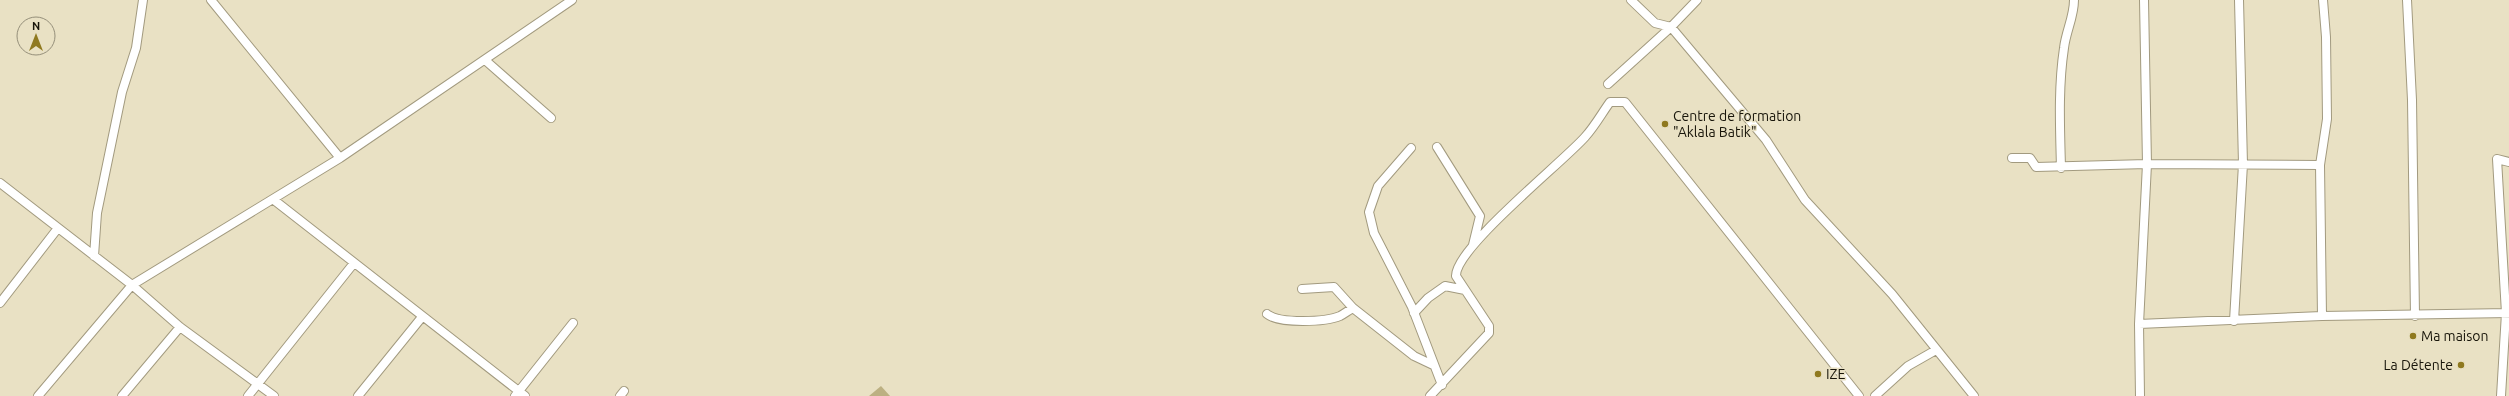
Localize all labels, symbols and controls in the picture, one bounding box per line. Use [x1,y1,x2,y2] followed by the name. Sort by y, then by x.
[16,16,56,56] north arrow
[32,20,40,32] text: N
[1673,108,1801,140] place label: Centre de formation "Aklala Batik"
[1660,119,1670,129] marker: Centre de formation "Aklala Batik"
[2421,328,2489,344] place label: Ma maison
[2408,331,2418,341] marker: Ma maison
[2383,357,2453,373] place label: La Détente
[2456,360,2466,370] marker: La Détente
[1826,366,1846,382] place label: IZE
[1813,369,1823,379] marker: IZE

